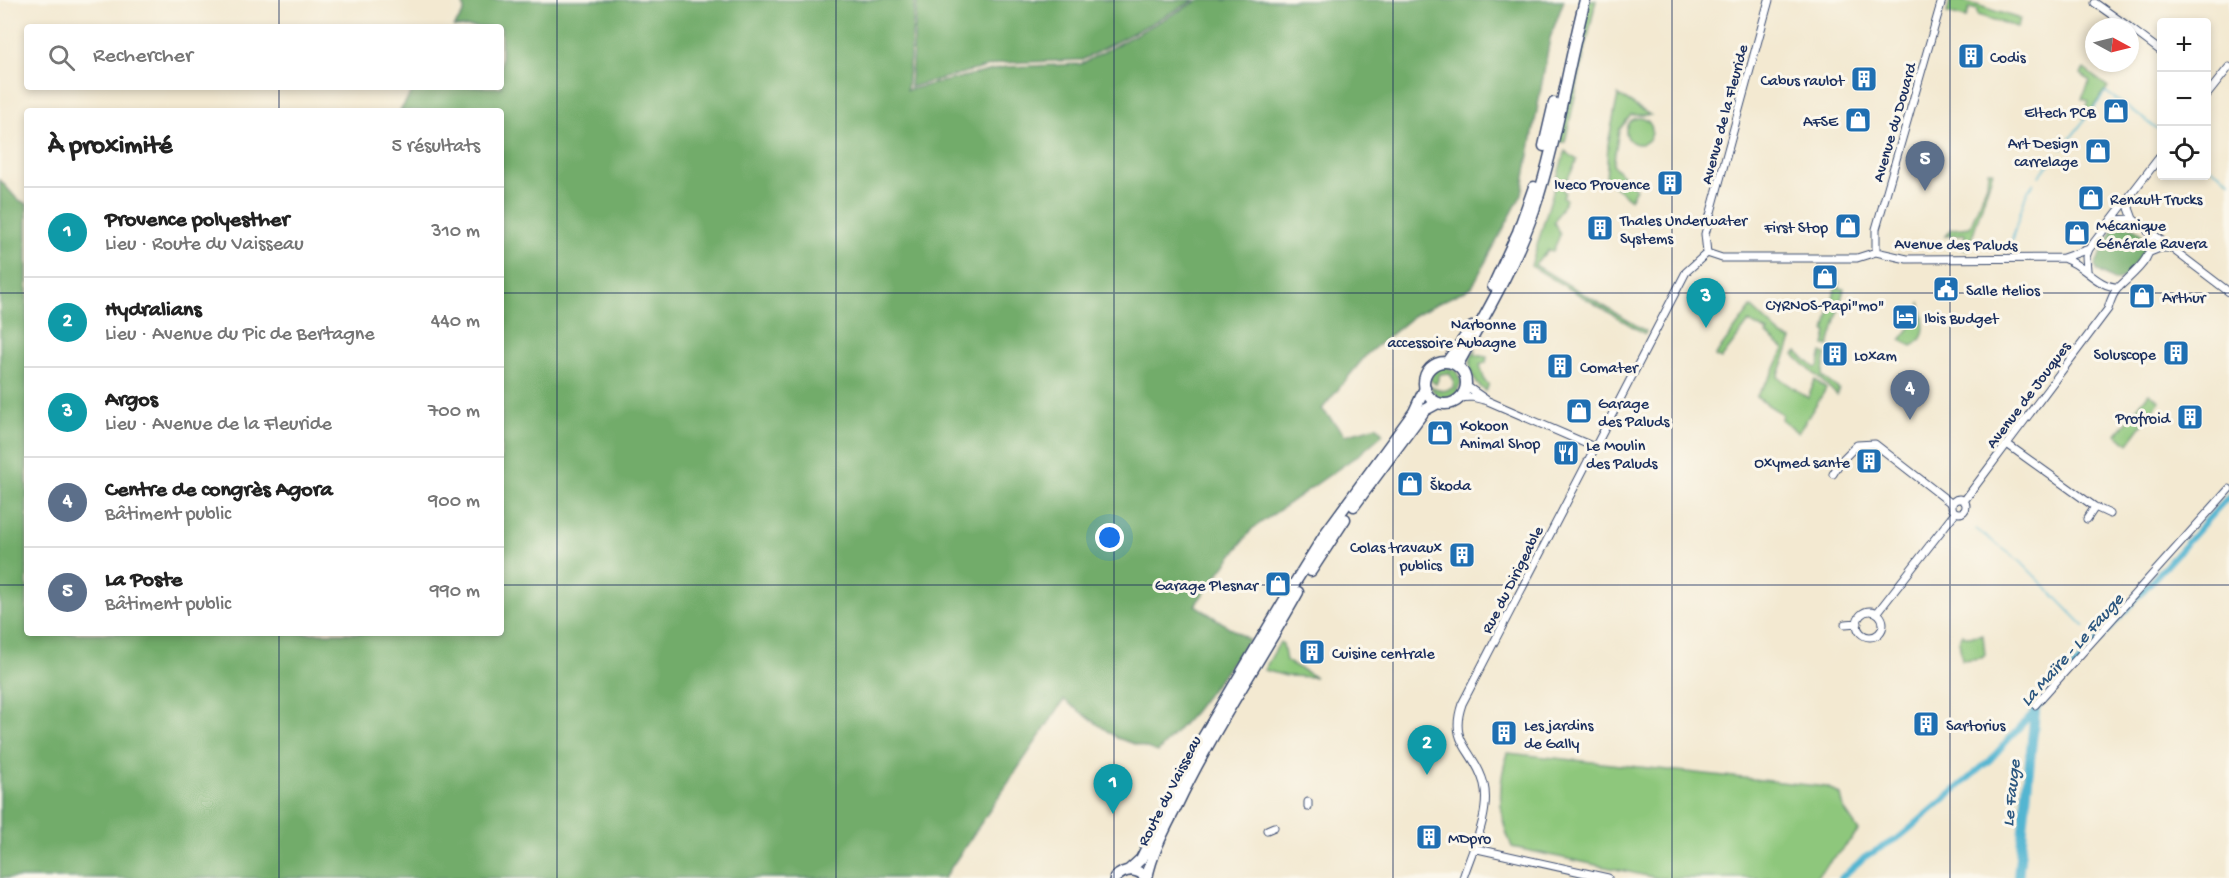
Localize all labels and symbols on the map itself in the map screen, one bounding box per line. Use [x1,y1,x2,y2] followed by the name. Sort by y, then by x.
[2085,18,2139,72] north arrow
[1956,41,1986,71] building icon: Codis
[1699,42,1754,187] street label: Avenue de la Fleuride
[1990,50,2027,69] place label: Codis
[1870,60,1923,185] street label: Avenue du Douard
[1849,64,1879,94] building icon: Cabus raulot
[1760,73,1845,92] place label: Cabus raulot
[2101,96,2131,126] shop icon: Eltech PCB
[1843,105,1873,135] shop icon: AFSE
[2024,105,2097,124] place label: Eltech PCB
[1803,114,1839,133] place label: AFSE
[2008,136,2079,173] place label: Art Design carrelage
[2083,136,2113,166] shop icon: Art Design carrelage
[1906,142,1944,191] pin: 5
[1655,168,1685,198] building icon: Iveco Provence
[1554,177,1651,196] place label: Iveco Provence
[2076,183,2106,213] shop icon: Renault Trucks
[2110,192,2203,211] place label: Renault Trucks
[1833,211,1863,241] shop icon: First Stop
[1585,213,1615,243] building icon: Thales Underwater Systems
[1619,213,1748,250] place label: Thales Underwater Systems
[2062,218,2092,248] shop icon: Mécanique Générale Ravera
[2096,218,2209,255] place label: Mécanique Générale Ravera
[1763,220,1828,239] place label: First Stop
[1894,236,2019,257] street label: Avenue des Paluds
[1810,262,1840,292] shop icon: CYRNOS-Papi"mo"
[1931,274,1961,304] public building icon: Salle Helios
[1686,278,1726,328] pin: 3
[2127,281,2157,311] shop icon: Arthur
[1966,283,2041,302] place label: Salle Helios
[2162,290,2207,309] place label: Arthur
[1766,298,1885,317] place label: CYRNOS-Papi"mo"
[1890,302,1920,332] hotel icon: Ibis Budget
[1924,311,2000,330] place label: Ibis Budget
[1387,317,1517,354] place label: Narbonne accessoire Aubagne
[1520,317,1550,347] building icon: Narbonne accessoire Aubagne
[1983,338,2077,453] street label: Avenue de Jouques
[2161,338,2191,368] building icon: Soluscope
[1820,339,1850,369] building icon: Loxam
[2093,347,2157,366] place label: Soluscope
[1854,348,1897,367] place label: Loxam
[1545,351,1575,381] building icon: Comater
[1580,360,1639,379] place label: Comater
[1890,370,1930,420] pin: 4
[1564,396,1594,426] shop icon: Garage des Paluds
[1598,396,1670,433] place label: Garage des Paluds
[2175,402,2205,432] building icon: Profroid
[2114,411,2172,430] place label: Profroid
[1425,418,1455,448] shop icon: Kokoon Animal Shop
[1460,418,1540,455] place label: Kokoon Animal Shop
[1551,438,1581,468] restaurant icon: Le Moulin des Paluds
[1586,438,1658,475] place label: Le Moulin des Paluds
[1854,446,1884,476] building icon: Oxymed sante
[1754,455,1851,474] place label: Oxymed sante
[1395,469,1425,499] shop icon: Škoda
[1430,477,1472,497] place label: Škoda
[1095,523,1124,552] your location
[1479,523,1550,638] street label: Rue du Dirigeable
[1350,540,1443,577] place label: Colas travaux publics
[1447,540,1477,570] building icon: Colas travaux publics
[1263,569,1293,599] shop icon: Garage Plesnar
[1155,578,1259,597] place label: Garage Plesnar
[2017,589,2129,711] water label: La Maïre - Le Fauge
[1297,637,1327,667] building icon: Cuisine centrale
[1332,646,1436,665] place label: Cuisine centrale
[1911,709,1941,739] building icon: Sartorius
[1489,718,1519,748] building icon: Les jardins de Gally
[1524,718,1594,755] place label: Les jardins de Gally
[1946,718,2006,737] place label: Sartorius
[1408,726,1446,775] pin: 2
[1135,733,1207,850] street label: Route du Vaisseau
[1999,758,2027,828] water label: Le Fauge
[1094,764,1132,814] pin: 1
[1414,822,1444,852] building icon: MDpro
[1448,831,1491,850] place label: MDpro

